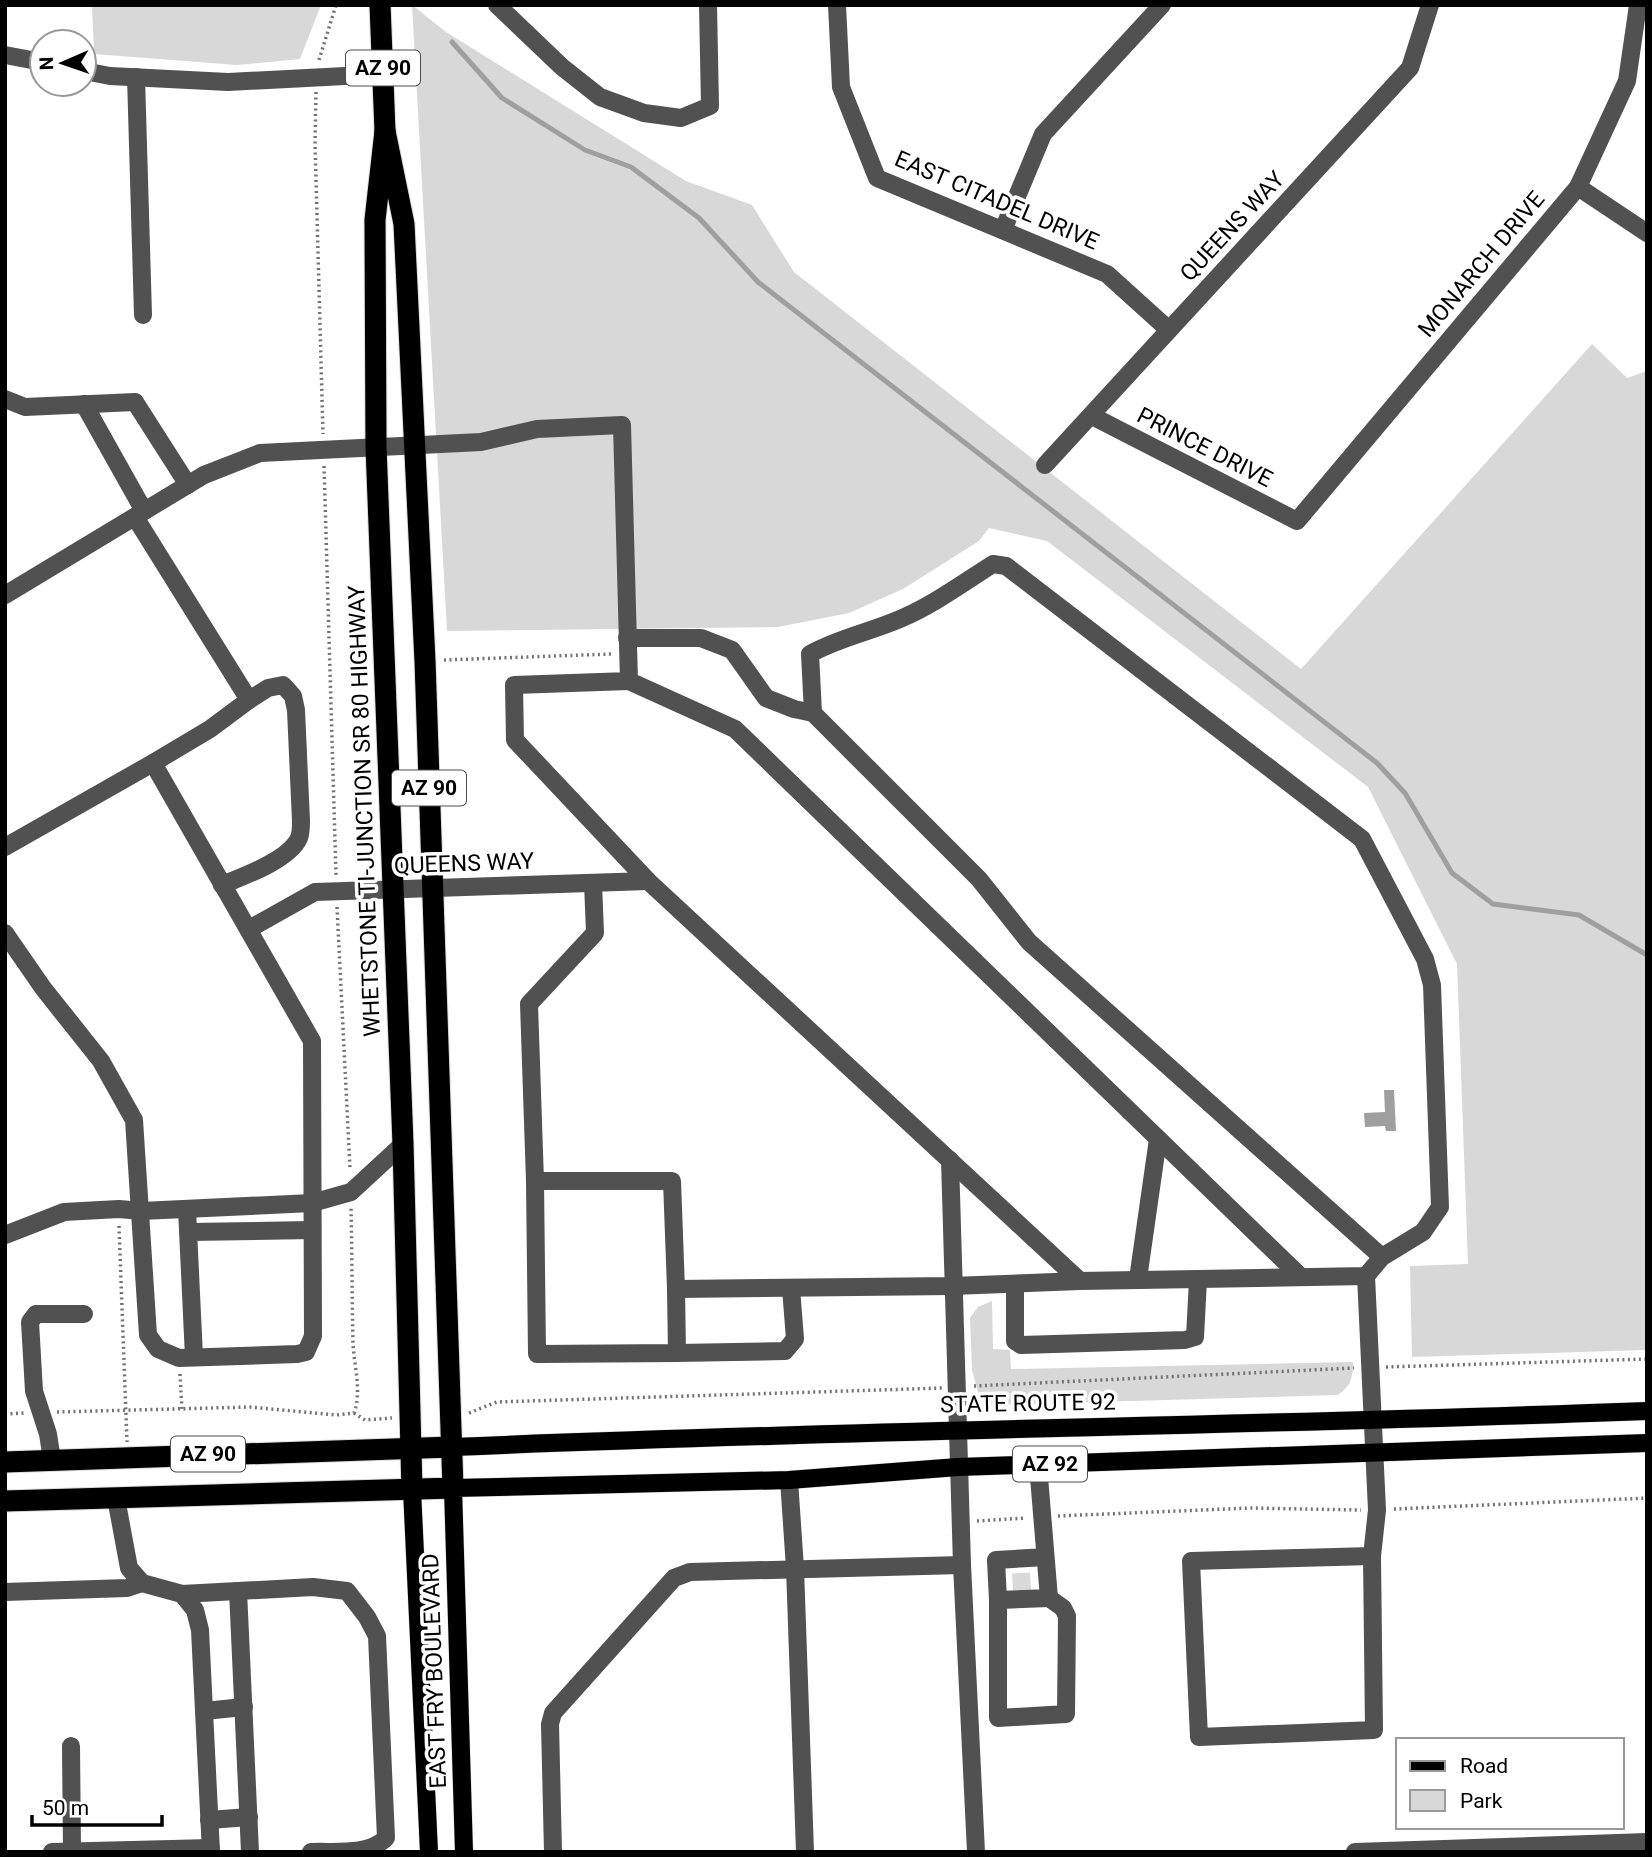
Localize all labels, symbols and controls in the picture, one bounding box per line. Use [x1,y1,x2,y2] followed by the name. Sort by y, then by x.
[28,28,98,98] north arrow
[346,50,420,86] road number: AZ 90
[35,56,58,71] text: N
[891,145,1103,256] street label: EAST CITADEL DRIVE
[1175,166,1290,287] street label: QUEENS WAY
[1413,186,1550,343] street label: MONARCH DRIVE
[1133,402,1277,493] street label: PRINCE DRIVE
[343,585,386,1037] street label: WHETSTONE TI-JUNCTION SR 80 HIGHWAY
[392,770,466,806] road number: AZ 90
[393,848,535,879] street label: QUEENS WAY
[940,1388,1116,1419] street label: STATE ROUTE 92
[171,1436,245,1472] road number: AZ 90
[1013,1446,1087,1482] road number: AZ 92
[417,1553,452,1789] street label: EAST FRY BOULEVARD
[1396,1738,1624,1829] legend
[1460,1754,1508,1778] text: Road
[32,1784,161,1828] scale bar
[1460,1789,1503,1813] text: Park
[42,1796,89,1820] text: 50 m

